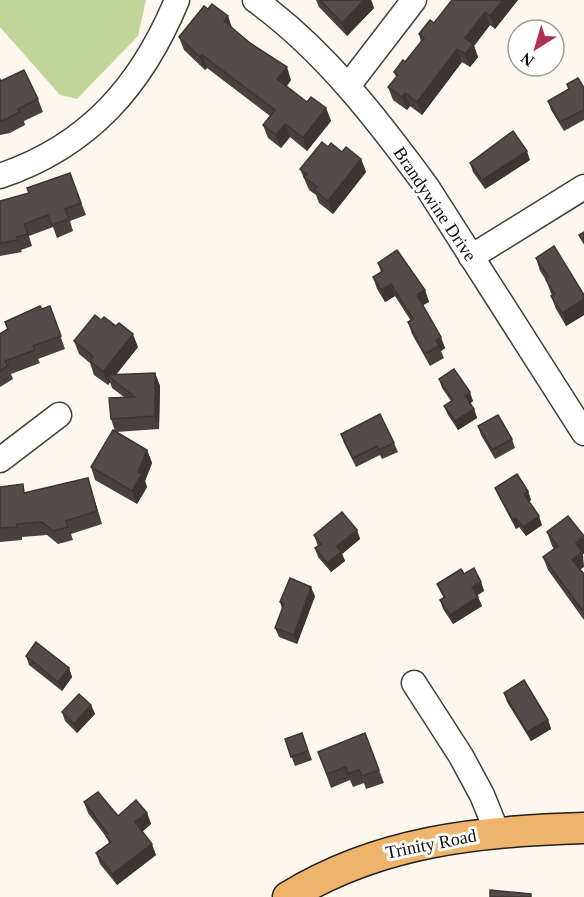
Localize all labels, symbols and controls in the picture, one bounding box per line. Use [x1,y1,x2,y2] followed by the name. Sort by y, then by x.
[506,18,566,78] north arrow
[517,49,537,70] text: N
[389,143,481,265] street label: Brandywine Drive
[384,825,478,863] street label: Trinity Road

